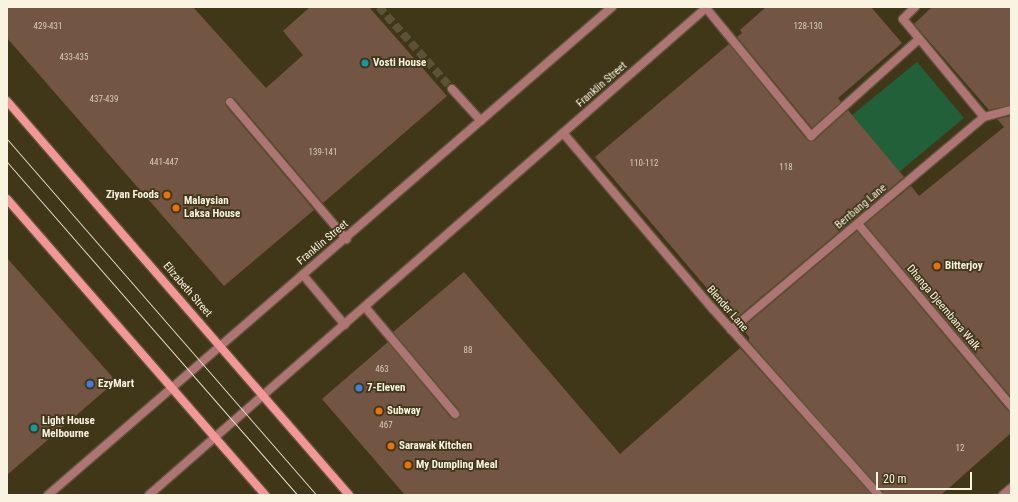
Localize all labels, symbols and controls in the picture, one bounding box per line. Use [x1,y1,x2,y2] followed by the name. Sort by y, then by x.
[34,21,62,31] house number: 429-431
[794,21,822,31] house number: 128-130
[60,52,88,62] house number: 433-435
[373,56,426,70] place label: Vosti House
[360,58,370,68] marker: Vosti House
[574,60,630,110] street label: Franklin Street
[90,94,118,104] house number: 437-439
[309,147,337,157] house number: 139-141
[150,157,178,167] house number: 441-447
[630,158,658,168] house number: 110-112
[779,162,793,172] house number: 118
[833,182,889,232] street label: Berrbang Lane
[106,188,159,202] place label: Ziyan Foods
[162,190,172,200] marker: Ziyan Foods
[184,195,240,221] place label: Malaysian Laksa House
[171,203,181,213] marker: Malaysian Laksa House
[295,218,351,268] street label: Franklin Street
[945,259,983,273] place label: Bitterjoy
[160,260,214,320] street label: Elizabeth Street
[932,261,942,271] marker: Bitterjoy
[903,263,983,353] street label: Dhanga Djeembana Walk
[703,283,751,335] street label: Blender Lane
[464,345,472,355] house number: 88
[375,364,389,374] house number: 463
[98,377,134,391] place label: EzyMart
[85,379,95,389] marker: EzyMart
[367,381,405,395] place label: 7-Eleven
[354,383,364,393] marker: 7-Eleven
[387,404,421,418] place label: Subway
[374,406,384,416] marker: Subway
[42,415,95,441] place label: Light House Melbourne
[379,420,393,430] house number: 467
[29,423,39,433] marker: Light House Melbourne
[399,439,472,453] place label: Sarawak Kitchen
[386,441,396,451] marker: Sarawak Kitchen
[956,443,964,453] house number: 12
[416,458,498,472] place label: My Dumpling Meal
[403,460,413,470] marker: My Dumpling Meal
[878,464,974,490] scale bar
[883,472,907,486] text: 20 m

